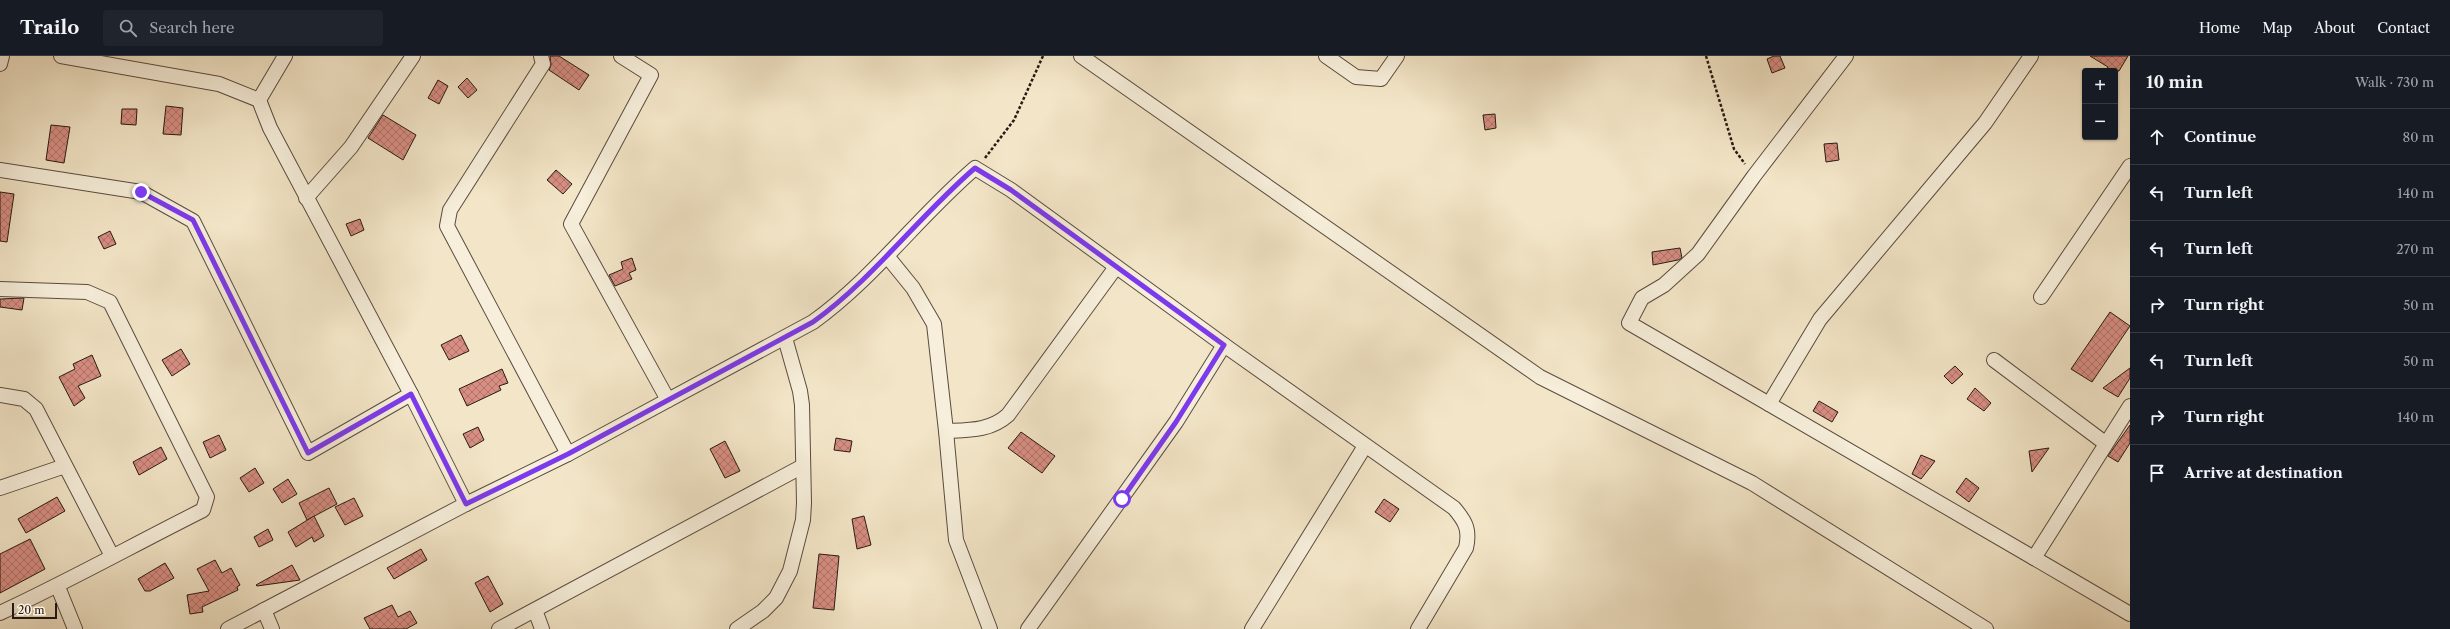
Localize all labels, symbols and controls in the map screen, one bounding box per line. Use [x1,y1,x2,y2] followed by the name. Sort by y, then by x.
[103,10,383,46] search box
[20,16,79,39] text: Trailo
[117,17,139,39] icon: search
[149,18,234,37] text: Search here
[2199,19,2240,37] text: Home
[2262,19,2292,37] text: Map
[2314,19,2355,37] text: About
[2377,19,2430,37] text: Contact
[2082,68,2118,140] map controls
[2082,68,2118,104] button: +
[2146,72,2203,92] text: 10 min
[2355,74,2434,90] text: Walk · 730 m
[2082,104,2118,140] button: −
[2146,126,2168,148] icon: ahead
[2184,127,2256,146] text: Continue
[2402,129,2434,145] text: 80 m
[2146,182,2168,204] icon: left
[132,183,150,201] route end
[2184,183,2253,202] text: Turn left
[2397,185,2434,201] text: 140 m
[2146,238,2168,260] icon: left
[2184,239,2253,258] text: Turn left
[2396,241,2434,257] text: 270 m
[2146,294,2168,316] icon: right
[2184,295,2264,314] text: Turn right
[2403,297,2434,313] text: 50 m
[2146,350,2168,372] icon: left
[2184,351,2253,370] text: Turn left
[2403,353,2434,369] text: 50 m
[2146,406,2168,428] icon: right
[2184,407,2264,426] text: Turn right
[2397,409,2434,425] text: 140 m
[2146,462,2168,484] icon: arrive
[2184,463,2343,482] text: Arrive at destination
[1113,490,1131,508] route start
[12,601,57,620] scale bar
[18,603,44,617] text: 20 m

